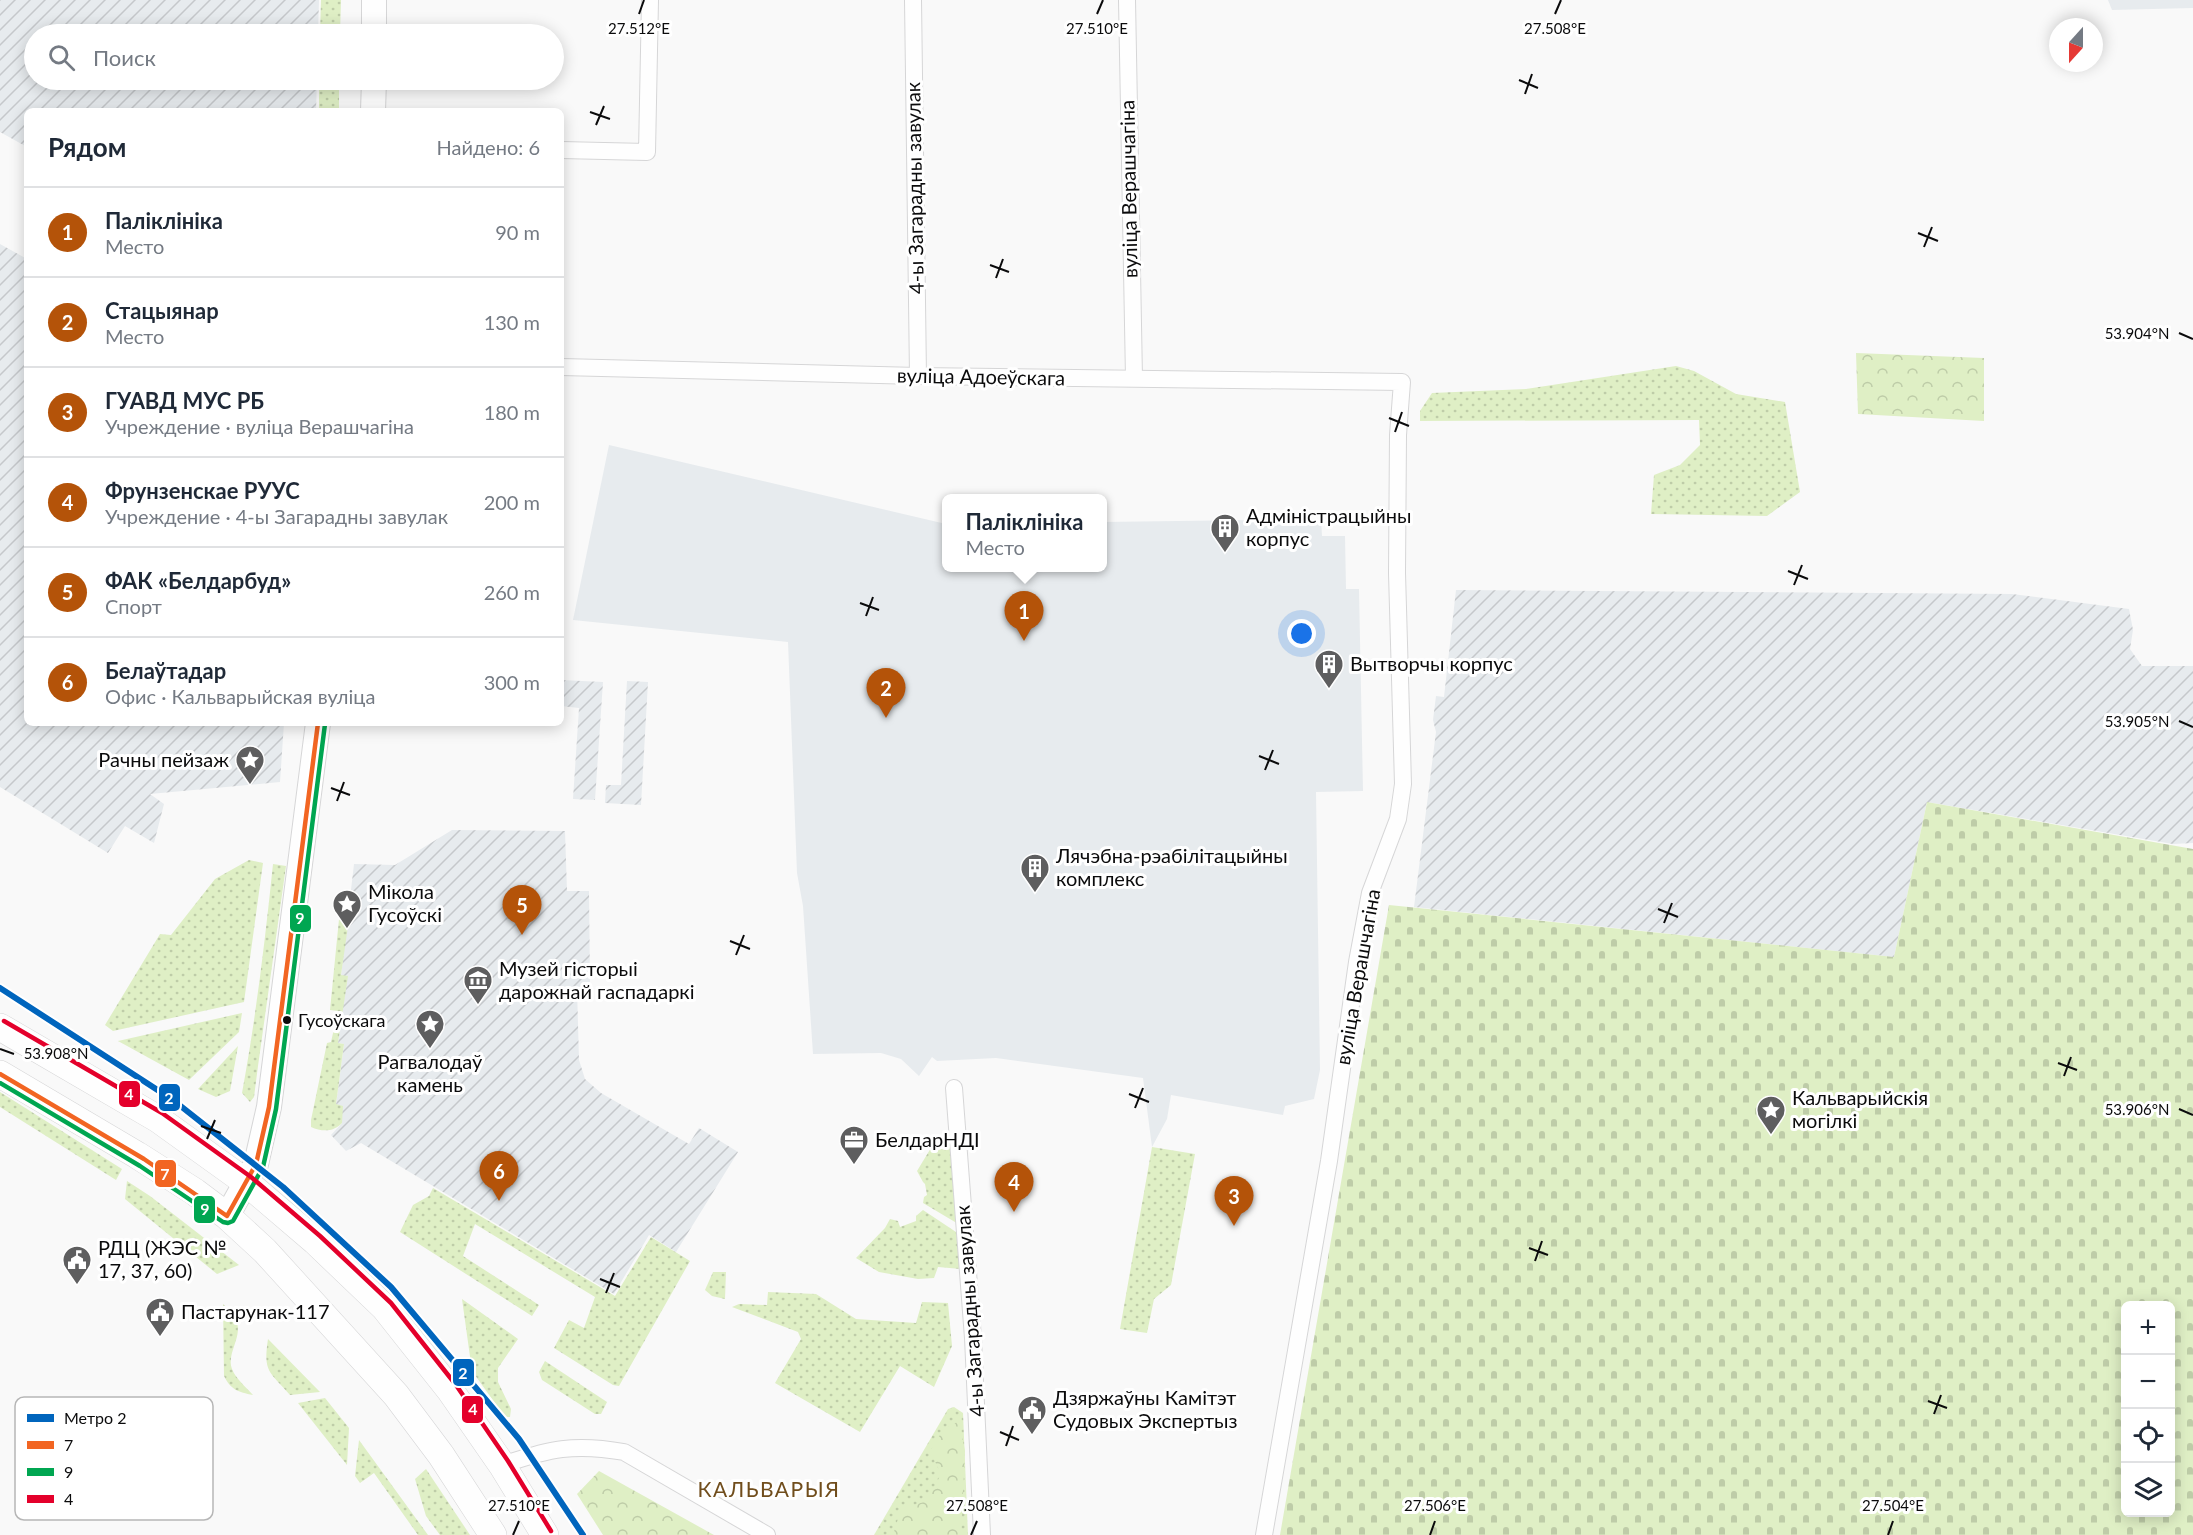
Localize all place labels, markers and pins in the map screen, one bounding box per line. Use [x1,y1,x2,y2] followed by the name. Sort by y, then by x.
[1246,503,1412,550] place label: Адміністрацыйны корпус
[1209,512,1241,554] building icon: Адміністрацыйны корпус
[1004,592,1044,641] pin: 1
[1313,648,1345,690] building icon: Вытворчы корпус
[1350,651,1513,675] place label: Вытворчы корпус
[866,668,906,718] pin: 2
[234,744,266,786] place icon: Рачны пейзаж
[98,747,229,771] place label: Рачны пейзаж
[1055,843,1288,890] place label: Лячэбна-рэабілітацыйны комплекс
[1019,852,1051,894] building icon: Лячэбна-рэабілітацыйны комплекс
[368,879,442,926] place label: Мікола Гусоўскі
[502,886,542,935] pin: 5
[331,888,363,930] place icon: Мікола Гусоўскі
[499,956,695,1003] place label: Музей гісторыі дарожнай гаспадаркі
[462,964,494,1006] museum icon: Музей гісторыі дарожнай гаспадаркі
[414,1008,446,1050] place icon: Рагвалодаў камень
[298,1009,385,1031] place label: Гусоўскага
[281,1014,293,1026] marker: Гусоўскага
[378,1049,483,1096] place label: Рагвалодаў камень
[1792,1085,1928,1132] place label: Кальварыйскія могілкі
[1755,1094,1787,1136] place icon: Кальварыйскія могілкі
[838,1124,870,1166] office icon: БелдарНДI
[875,1127,980,1151] place label: БелдарНДI
[480,1152,518,1201] pin: 6
[994,1162,1034,1212] pin: 4
[1214,1176,1254,1226] pin: 3
[98,1235,226,1282] place label: РДЦ (ЖЭС № 17, 37, 60)
[61,1244,93,1286] public building icon: РДЦ (ЖЭС № 17, 37, 60)
[144,1296,176,1338] public building icon: Пастарунак-117
[181,1299,330,1323] place label: Пастарунак-117
[1053,1385,1237,1432] place label: Дзяржаўны Камітэт Судовых Экспертыз
[1016,1394,1048,1436] public building icon: Дзяржаўны Камітэт Судовых Экспертыз

